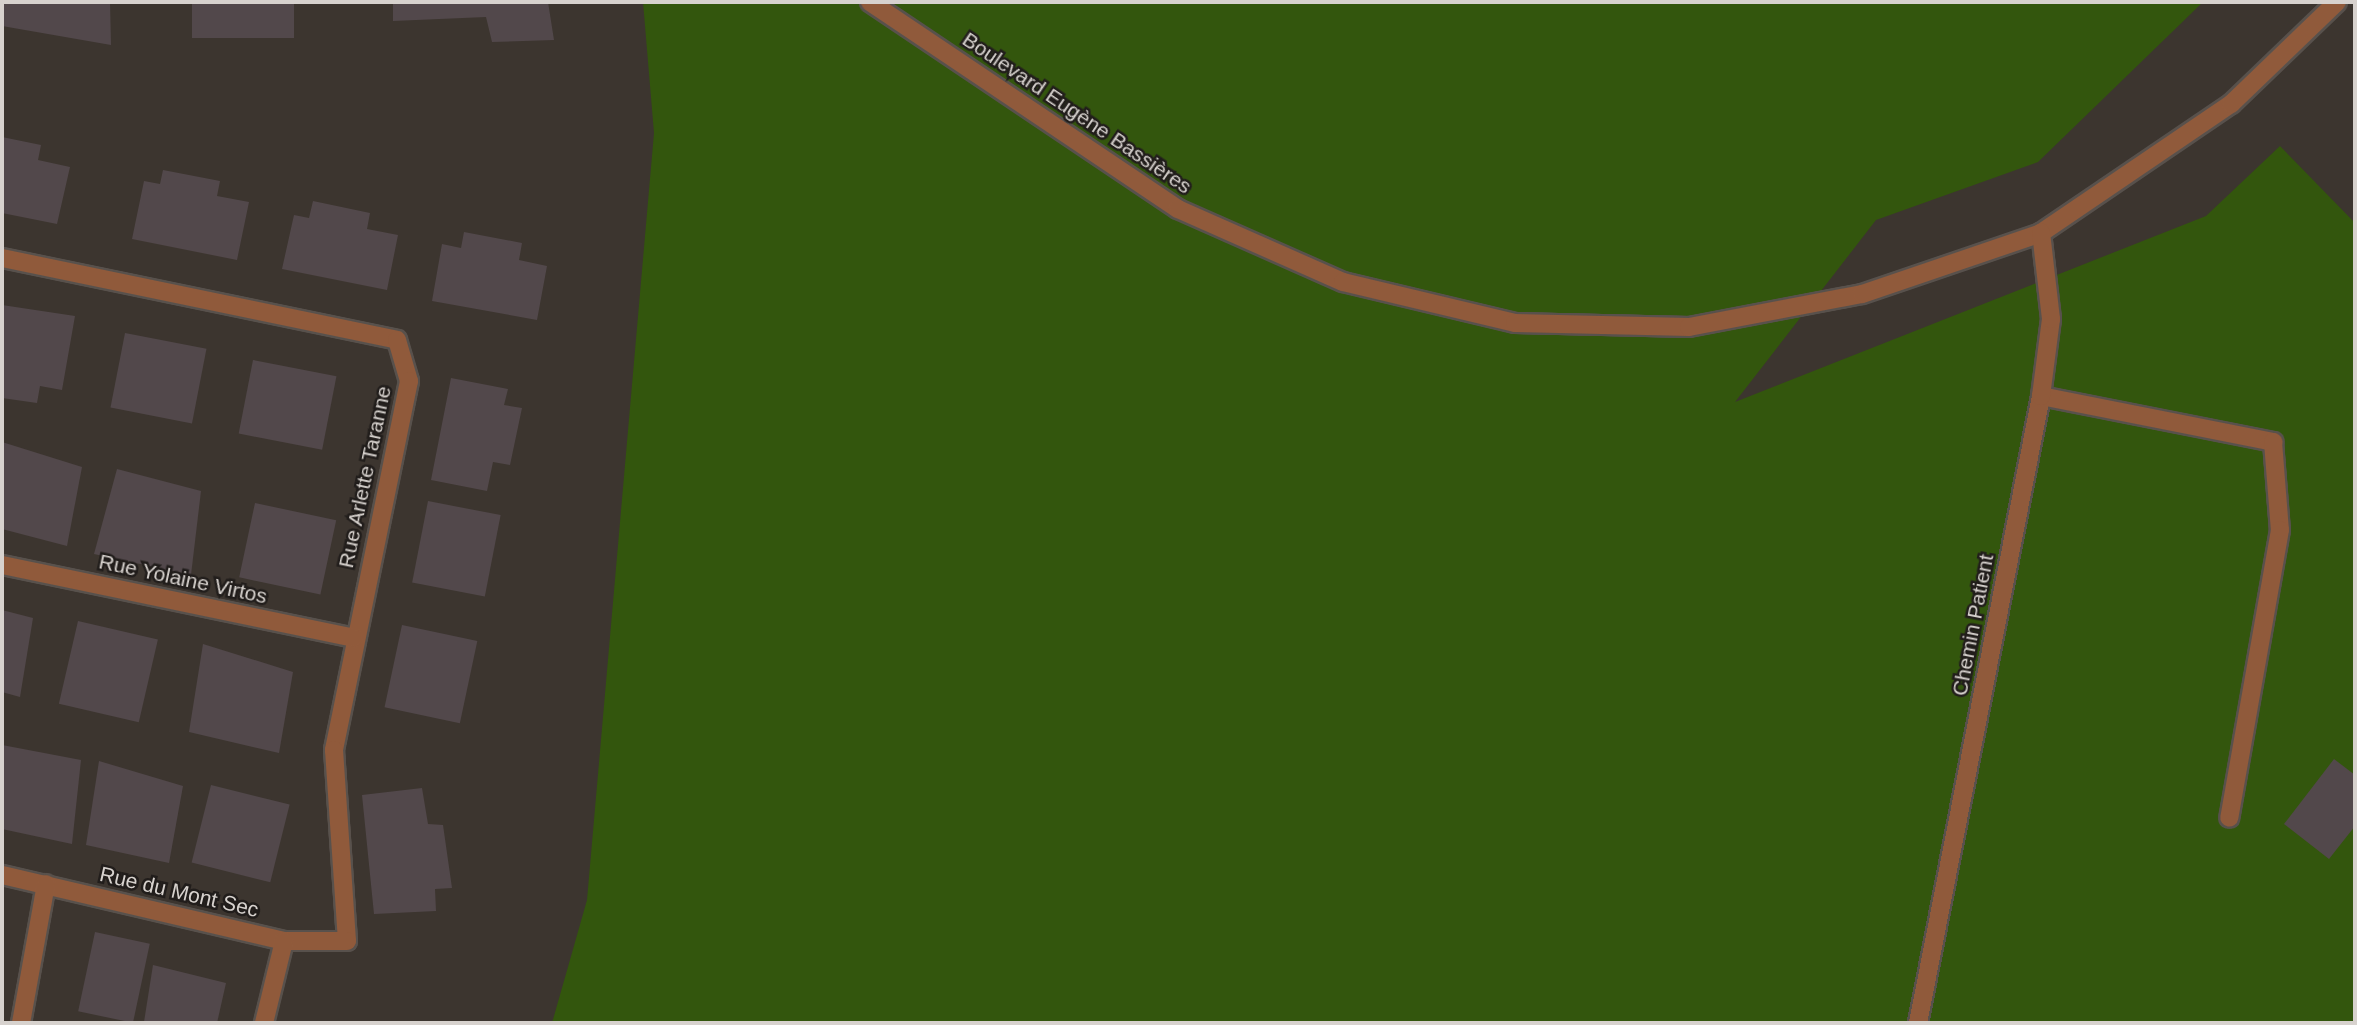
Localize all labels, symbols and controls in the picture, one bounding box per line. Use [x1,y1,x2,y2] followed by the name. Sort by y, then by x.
[958,27,1196,199] street label: Boulevard Eugène Bassières
[333,383,397,571] street label: Rue Arlette Taranne
[96,549,270,609] street label: Rue Yolaine Virtos
[1947,552,1999,698] street label: Chemin Patient
[97,861,261,923] street label: Rue du Mont Sec

